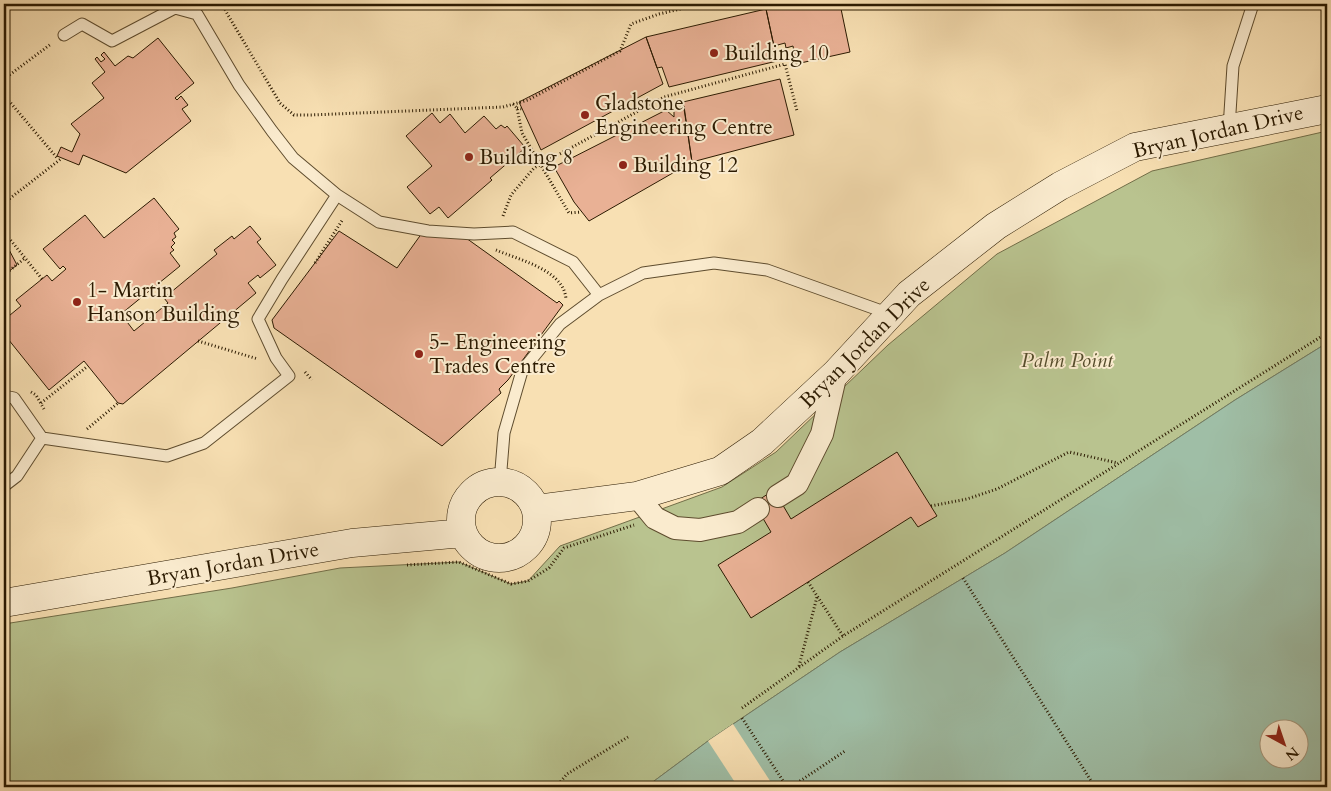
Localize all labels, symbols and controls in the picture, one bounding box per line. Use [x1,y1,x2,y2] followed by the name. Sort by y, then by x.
[724,39,829,68] place label: Building 10
[708,47,720,59] marker: Building 10
[595,89,773,142] place label: Gladstone Engineering Centre
[1130,98,1306,166] street label: Bryan Jordan Drive
[579,109,591,121] marker: Gladstone Engineering Centre
[479,143,573,172] place label: Building 8
[463,151,475,163] marker: Building 8
[633,151,738,180] place label: Building 12
[617,159,629,171] marker: Building 12
[793,271,937,415] street label: Bryan Jordan Drive
[87,276,240,329] place label: 1- Martin Hanson Building
[71,296,83,308] marker: 1- Martin Hanson Building
[429,328,566,381] place label: 5- Engineering Trades Centre
[1021,346,1114,375] park label: Palm Point
[413,348,425,360] marker: 5- Engineering Trades Centre
[145,535,321,593] street label: Bryan Jordan Drive
[1258,718,1308,768] north arrow
[1281,742,1303,765] text: N

